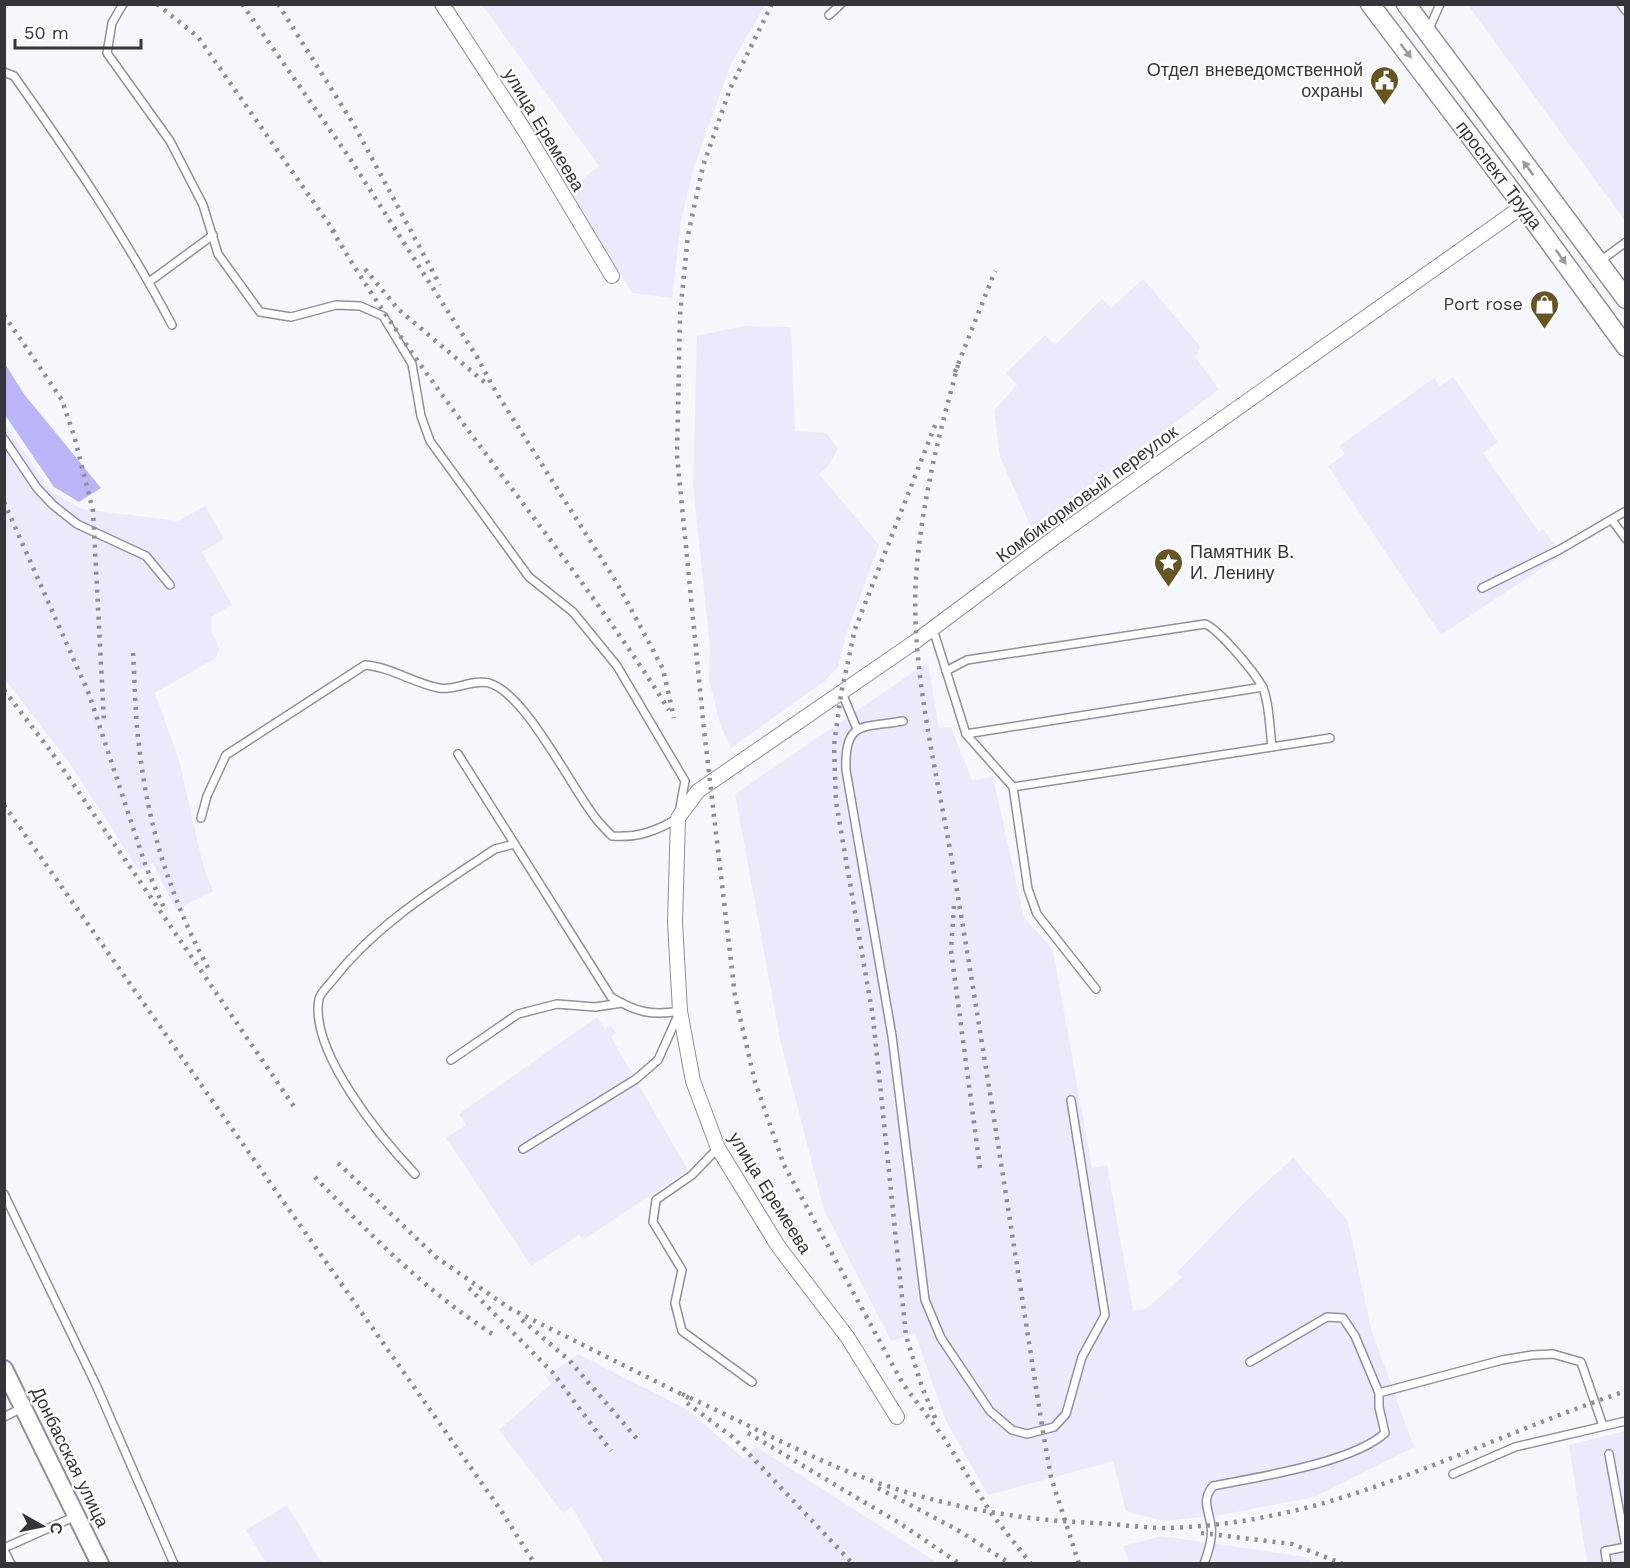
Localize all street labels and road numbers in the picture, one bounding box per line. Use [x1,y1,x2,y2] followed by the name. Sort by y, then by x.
[500,65,590,196] street label: улица Еремеева
[1452,117,1547,234] street label: проспект Труда
[992,421,1182,566] street label: Комбикормовый переулок
[725,1128,817,1258] street label: улица Еремеева
[27,1383,114,1531] street label: Донбасская улица

